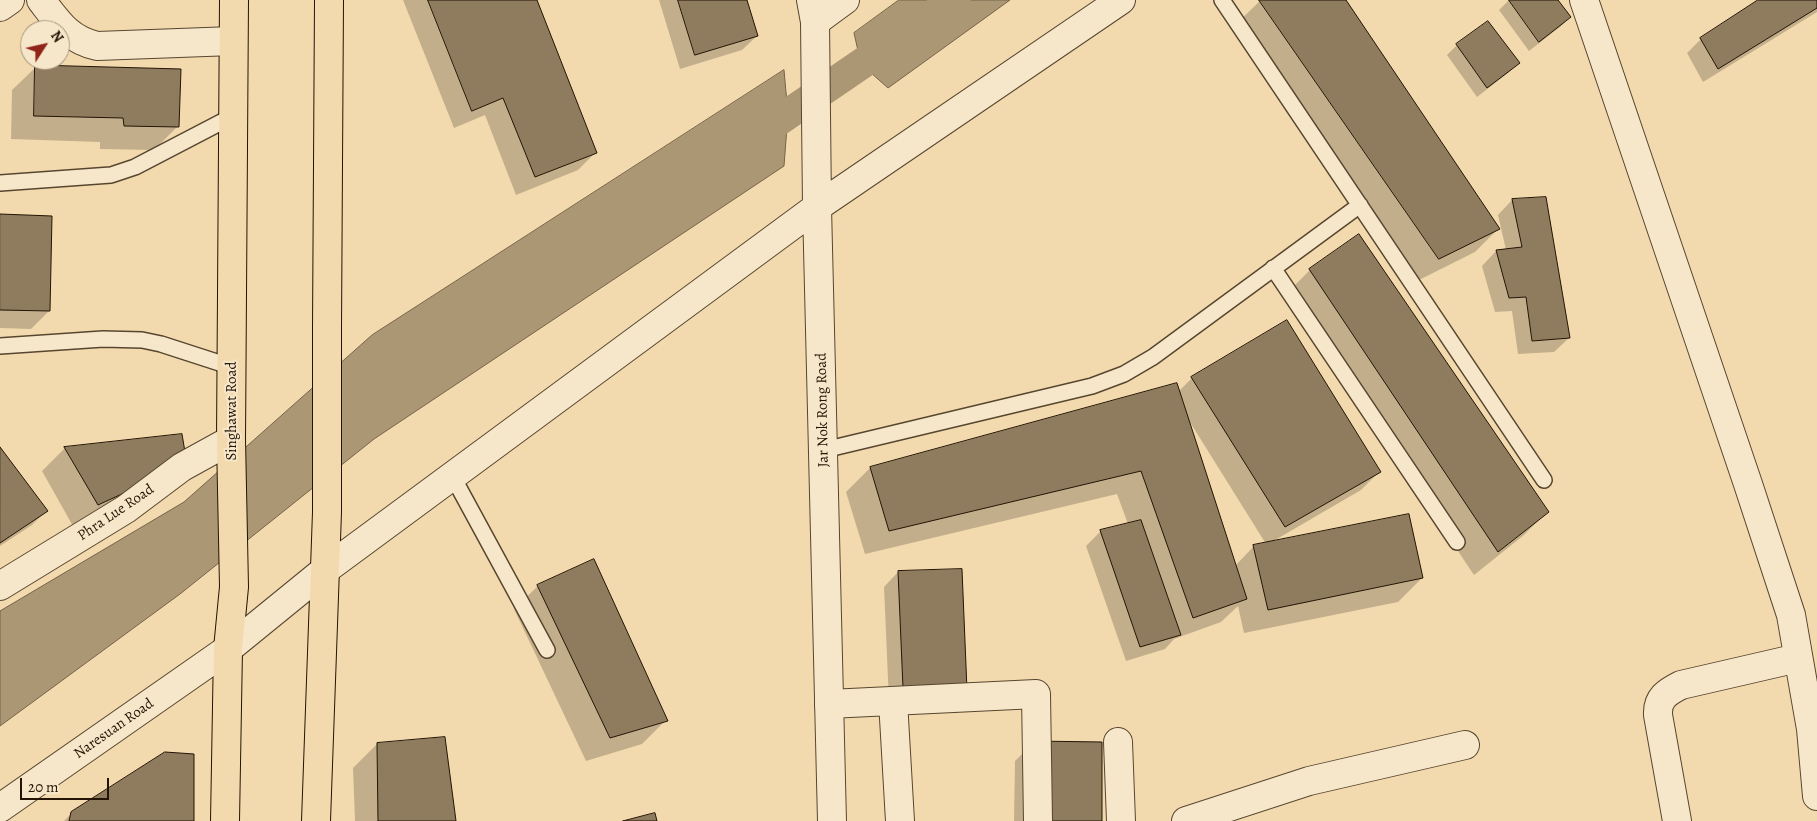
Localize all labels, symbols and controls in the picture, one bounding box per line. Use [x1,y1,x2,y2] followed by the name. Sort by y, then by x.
[20,20,70,70] north arrow
[46,27,68,46] text: N
[813,353,833,467] street label: Jar Nok Rong Road
[223,362,241,460] street label: Singhawat Road
[74,481,158,545] street label: Phra Lue Road
[71,695,157,763] street label: Naresuan Road
[22,768,111,800] scale bar
[28,777,59,797] text: 20 m

